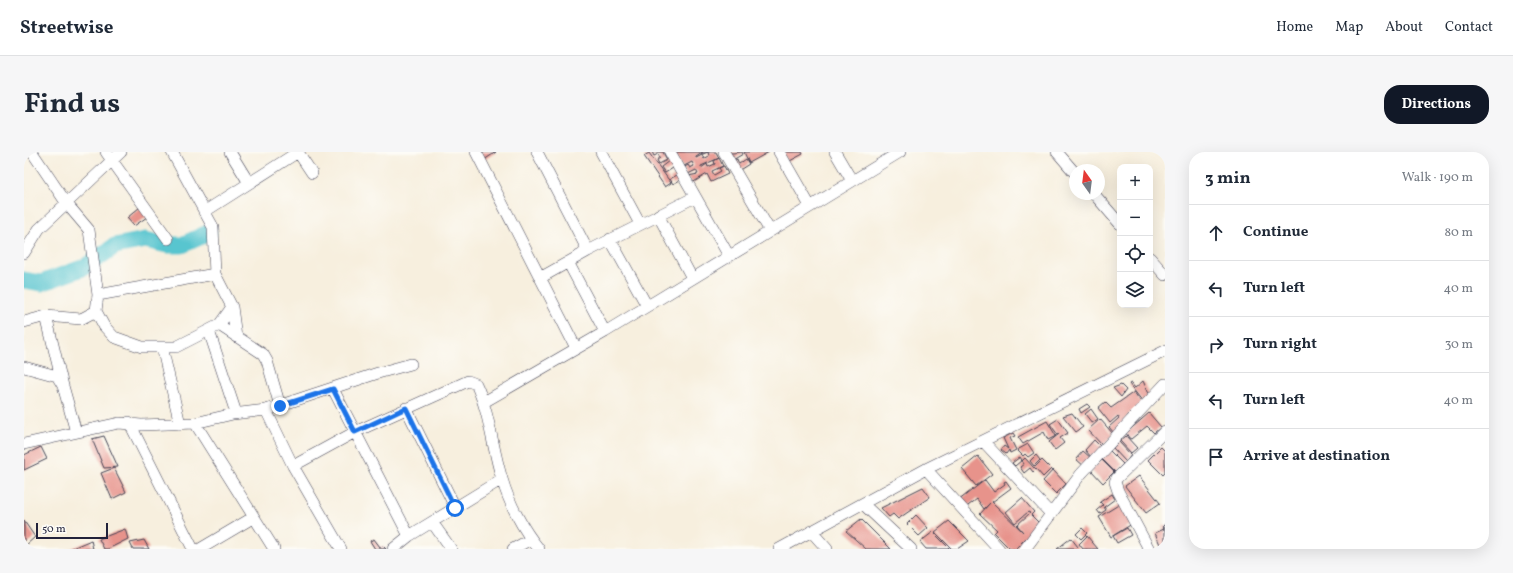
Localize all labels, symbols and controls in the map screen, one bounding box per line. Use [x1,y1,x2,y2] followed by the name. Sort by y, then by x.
[20,15,113,41] text: Streetwise
[1276,18,1313,37] text: Home
[1335,18,1363,37] text: Map
[1385,18,1423,37] text: About
[1445,18,1493,37] text: Contact
[24,85,120,124] text: Find us
[1384,85,1489,124] button: Directions
[1069,164,1105,200] north arrow
[1117,164,1153,308] map controls
[1117,164,1153,200] button: +
[1205,167,1251,190] text: 3 min
[1402,169,1473,187] text: Walk · 190 m
[1117,200,1153,236] button: −
[1205,222,1227,244] icon: ahead
[1243,222,1308,243] text: Continue
[1444,224,1473,242] text: 80 m
[1117,236,1153,272] button: locate
[1117,272,1153,308] button: layers
[1205,278,1227,300] icon: left
[1243,278,1305,299] text: Turn left
[1444,280,1473,298] text: 40 m
[1205,334,1227,356] icon: right
[1243,334,1317,355] text: Turn right
[1445,336,1473,354] text: 30 m
[1205,390,1227,412] icon: left
[1243,390,1305,411] text: Turn left
[1444,392,1473,410] text: 40 m
[271,397,289,415] route end
[1205,446,1227,468] icon: arrive
[1243,446,1390,467] text: Arrive at destination
[446,499,464,517] route start
[36,521,108,540] scale bar
[42,522,66,537] text: 50 m

